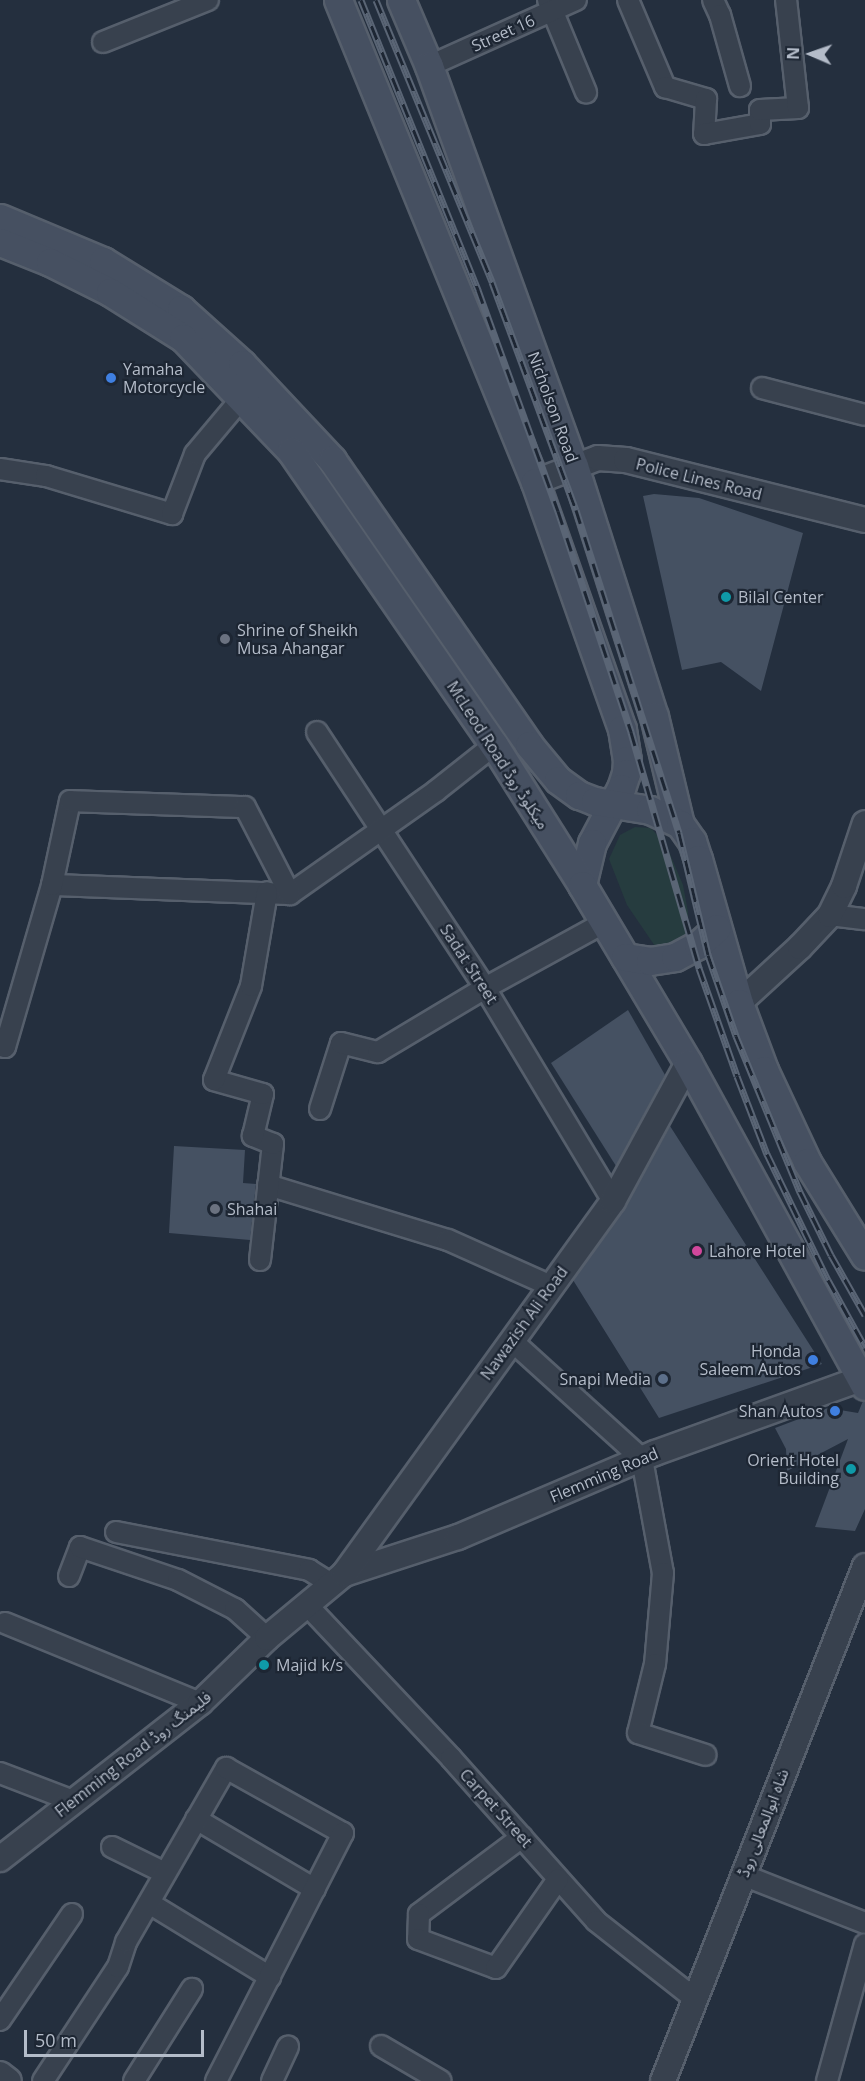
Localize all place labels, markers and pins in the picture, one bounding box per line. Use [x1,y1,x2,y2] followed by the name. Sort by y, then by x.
[123,359,205,397] place label: Yamaha Motorcycle
[104,371,118,385] marker: Yamaha Motorcycle
[738,587,824,607] place label: Bilal Center
[719,590,733,604] marker: Bilal Center
[237,620,358,658] place label: Shrine of Sheikh Musa Ahangar
[218,632,232,646] marker: Shrine of Sheikh Musa Ahangar
[227,1199,277,1219] place label: Shahai
[208,1202,222,1216] marker: Shahai
[709,1241,806,1261] place label: Lahore Hotel
[690,1244,704,1258] marker: Lahore Hotel
[699,1341,801,1379] place label: Honda Saleem Autos
[806,1353,820,1367] marker: Honda Saleem Autos
[559,1369,651,1389] place label: Snapi Media
[656,1372,670,1386] marker: Snapi Media
[739,1401,823,1421] place label: Shan Autos
[828,1404,842,1418] marker: Shan Autos
[747,1450,839,1488] place label: Orient Hotel Building
[844,1462,858,1476] marker: Orient Hotel Building
[276,1655,343,1675] place label: Majid k/s
[257,1658,271,1672] marker: Majid k/s

